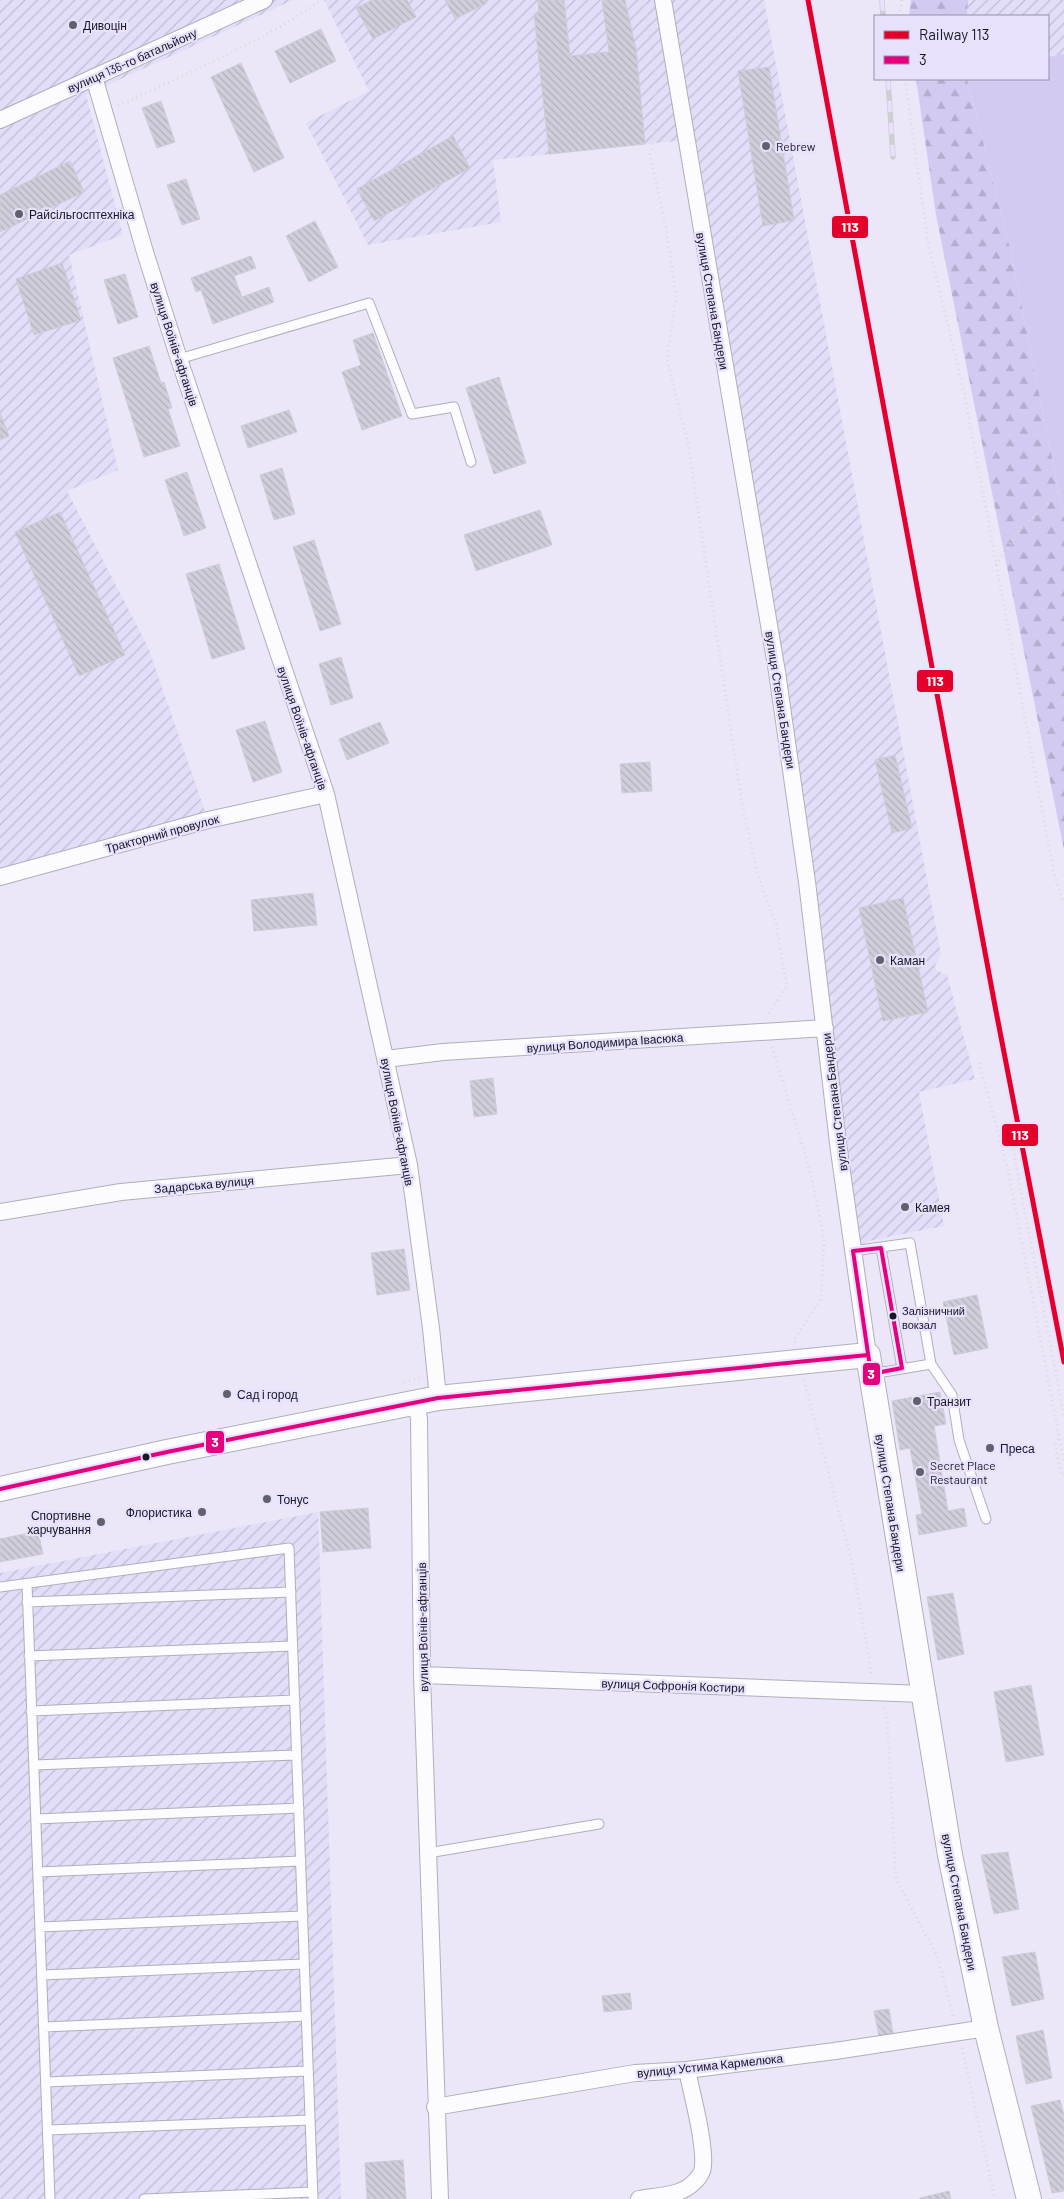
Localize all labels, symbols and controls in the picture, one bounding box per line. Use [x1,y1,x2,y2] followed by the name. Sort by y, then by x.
[874,15,1049,80] legend
[83,18,127,33] place label: Дивоцін
[67,19,79,31] marker: Дивоцін
[65,25,199,96] street label: вулиця 136-го батальйону
[919,25,990,43] text: Railway 113
[919,50,927,68] text: 3
[776,139,816,153] place label: Rebrew
[760,140,772,152] marker: Rebrew
[29,207,135,221] place label: Райсільгосптехніка
[13,208,25,220] marker: Райсільгосптехніка
[831,215,869,239] line badge: 113
[841,218,859,235] text: 113
[693,231,732,371] street label: вулиця Степана Бандери
[147,280,202,408] street label: вулиця Воїнів-афганців
[762,630,799,770] street label: вулиця Степана Бандери
[274,664,331,792] street label: вулиця Воїнів-афганців
[916,669,954,693] line badge: 113
[926,672,944,689] text: 113
[104,811,221,856] street label: Тракторний провулок
[890,953,925,967] place label: Каман
[874,954,886,966] marker: Каман
[526,1030,684,1055] street label: вулиця Володимира Івасюка
[819,1032,850,1172] street label: вулиця Степана Бандери
[378,1057,417,1187] street label: вулиця Воїнів-афганців
[1001,1123,1039,1147] line badge: 113
[1011,1126,1029,1143] text: 113
[154,1173,255,1196] street label: Задарська вулиця
[915,1200,950,1214] place label: Камея
[899,1201,911,1213] marker: Камея
[902,1304,965,1331] place label: Залізничний вокзал
[888,1311,898,1321] marker: Залізничний вокзал
[862,1362,881,1386] line badge: 3
[867,1365,875,1382] text: 3
[237,1387,298,1402] place label: Сад і город
[221,1388,233,1400] marker: Сад і город
[927,1394,972,1409] place label: Транзит
[911,1395,923,1407] marker: Транзит
[205,1430,225,1454] line badge: 3
[211,1433,219,1450] text: 3
[872,1433,909,1573] street label: вулиця Степана Бандери
[1000,1441,1035,1456] place label: Преса
[984,1442,996,1454] marker: Преса
[141,1452,151,1462] unlabelled marker
[930,1458,996,1486] place label: Secret Place Restaurant
[914,1466,926,1478] marker: Secret Place Restaurant
[277,1492,309,1507] place label: Тонус
[261,1493,273,1505] marker: Тонус
[126,1505,192,1520] place label: Флористика
[196,1506,208,1518] marker: Флористика
[27,1508,91,1537] place label: Спортивне харчування
[95,1516,107,1528] marker: Спортивне харчування
[414,1562,431,1692] street label: вулиця Воїнів-афганців
[601,1676,745,1695] street label: вулиця Софронія Костири
[939,1832,980,1972] street label: вулиця Степана Бандери
[636,2050,784,2081] street label: вулиця Устима Кармелюка

